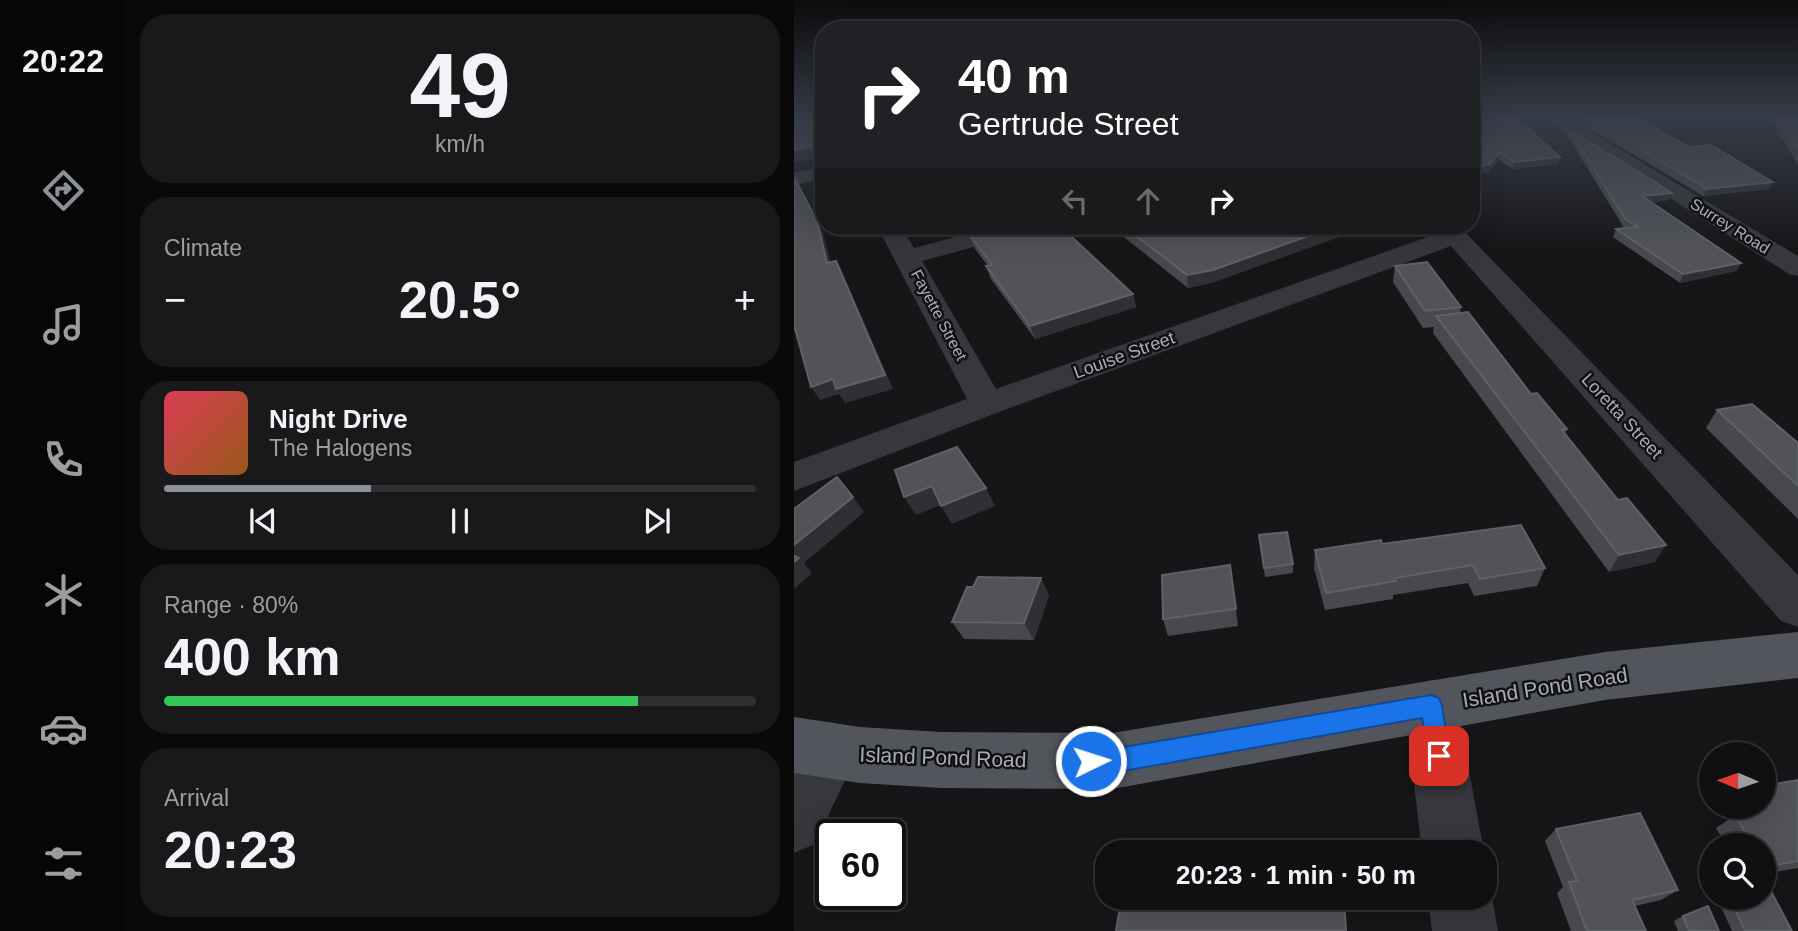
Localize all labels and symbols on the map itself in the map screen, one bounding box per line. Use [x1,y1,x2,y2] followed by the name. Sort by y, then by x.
[1687,195,1773,257] street label: Surrey Road
[908,267,970,364] street label: Fayette Street
[1071,327,1177,383] street label: Louise Street
[1577,369,1667,463] street label: Loretta Street
[1461,663,1629,711] street label: Island Pond Road
[1054,724,1128,798] position arrow
[1409,726,1469,786] pin
[1699,742,1776,819] north arrow
[859,743,1027,771] street label: Island Pond Road
[815,819,906,910] speed limit sign: 60

